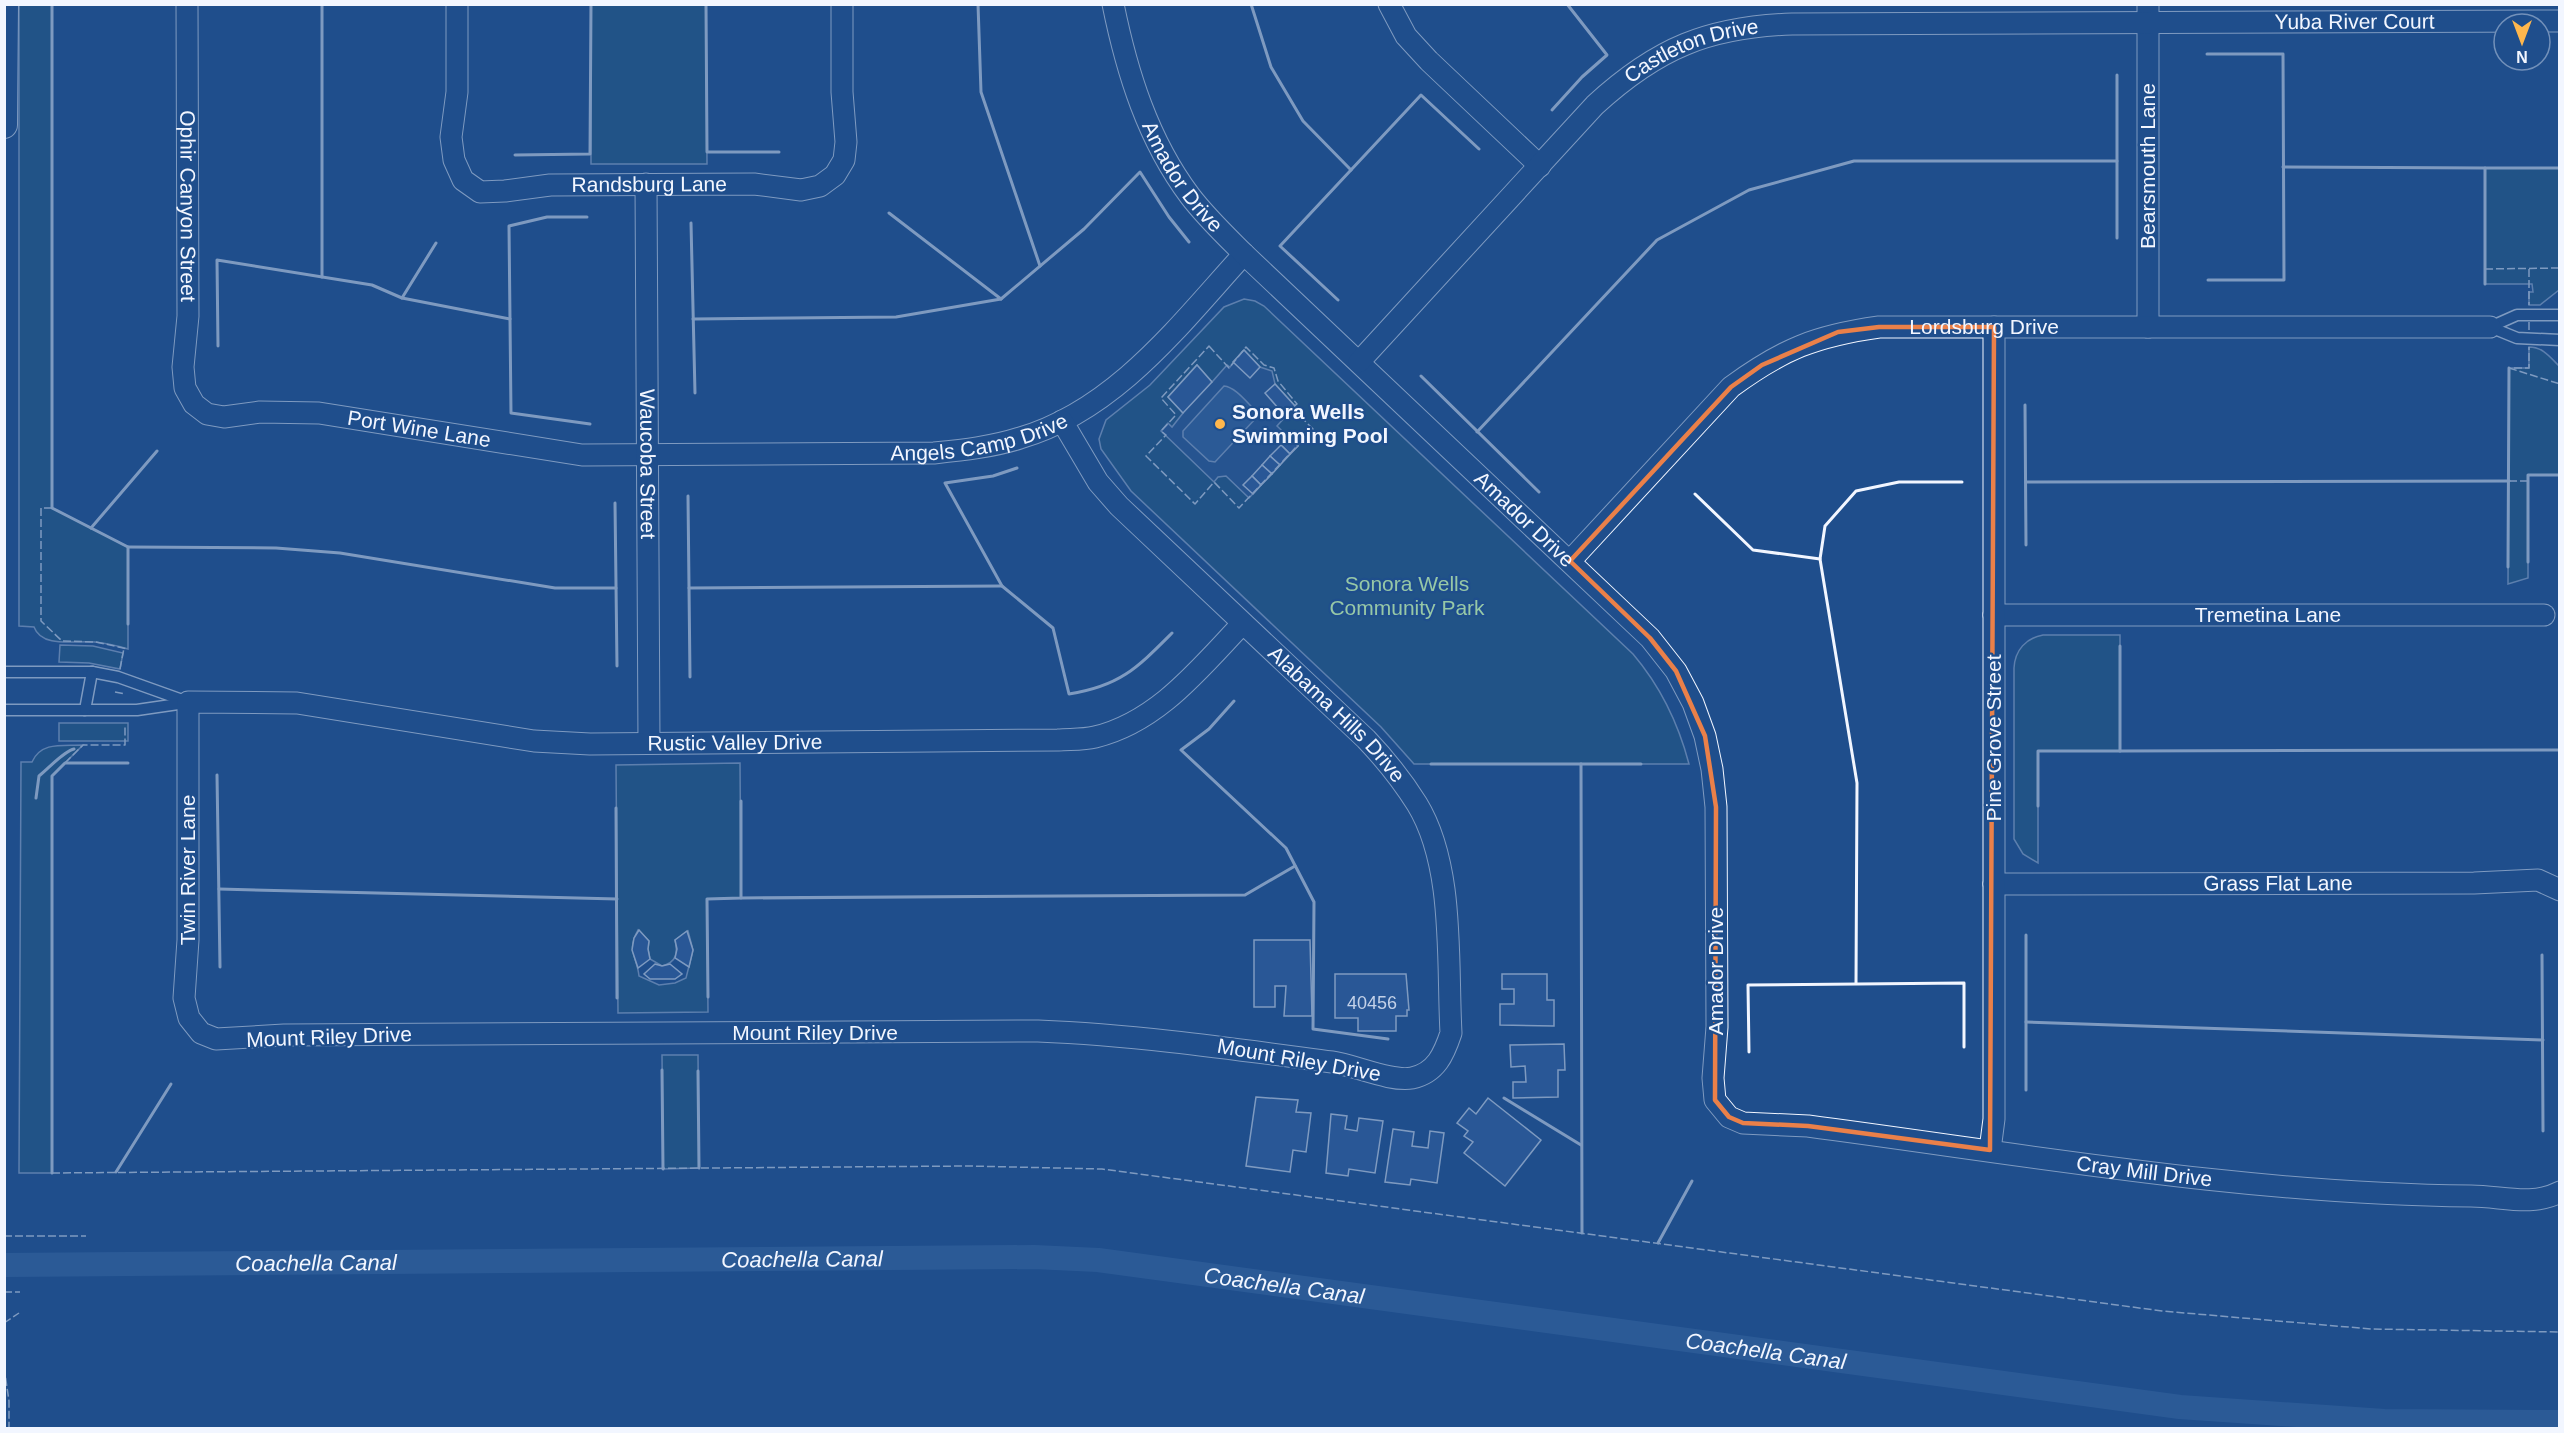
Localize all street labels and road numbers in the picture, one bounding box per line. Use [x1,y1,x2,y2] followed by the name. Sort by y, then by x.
[2274,9,2435,33] street label: Yuba River Court
[1620,14,1760,87] street label: Castleton Drive
[2136,83,2159,249] street label: Bearsmouth Lane
[176,110,200,302] street label: Ophir Canyon Street
[1138,118,1227,236] street label: Amador Drive
[571,172,727,196] street label: Randsburg Lane
[1909,315,2059,338] street label: Lordsburg Drive
[636,389,660,539] street label: Waucoba Street
[346,406,492,451] street label: Port Wine Lane
[890,408,1071,464] street label: Angels Camp Drive
[1470,466,1579,571] street label: Amador Drive
[2195,603,2341,626] street label: Tremetina Lane
[1264,641,1410,786] street label: Alabama Hills Drive
[1982,654,2005,821] street label: Pine Grove Street
[647,730,822,755] street label: Rustic Valley Drive
[176,795,199,945] street label: Twin River Lane
[2203,871,2353,895] street label: Grass Flat Lane
[1704,907,1727,1035] street label: Amador Drive
[732,1021,898,1044] street label: Mount Riley Drive
[246,1022,412,1051] street label: Mount Riley Drive
[1215,1034,1383,1085] street label: Mount Riley Drive
[2075,1151,2213,1191] street label: Cray Mill Drive

